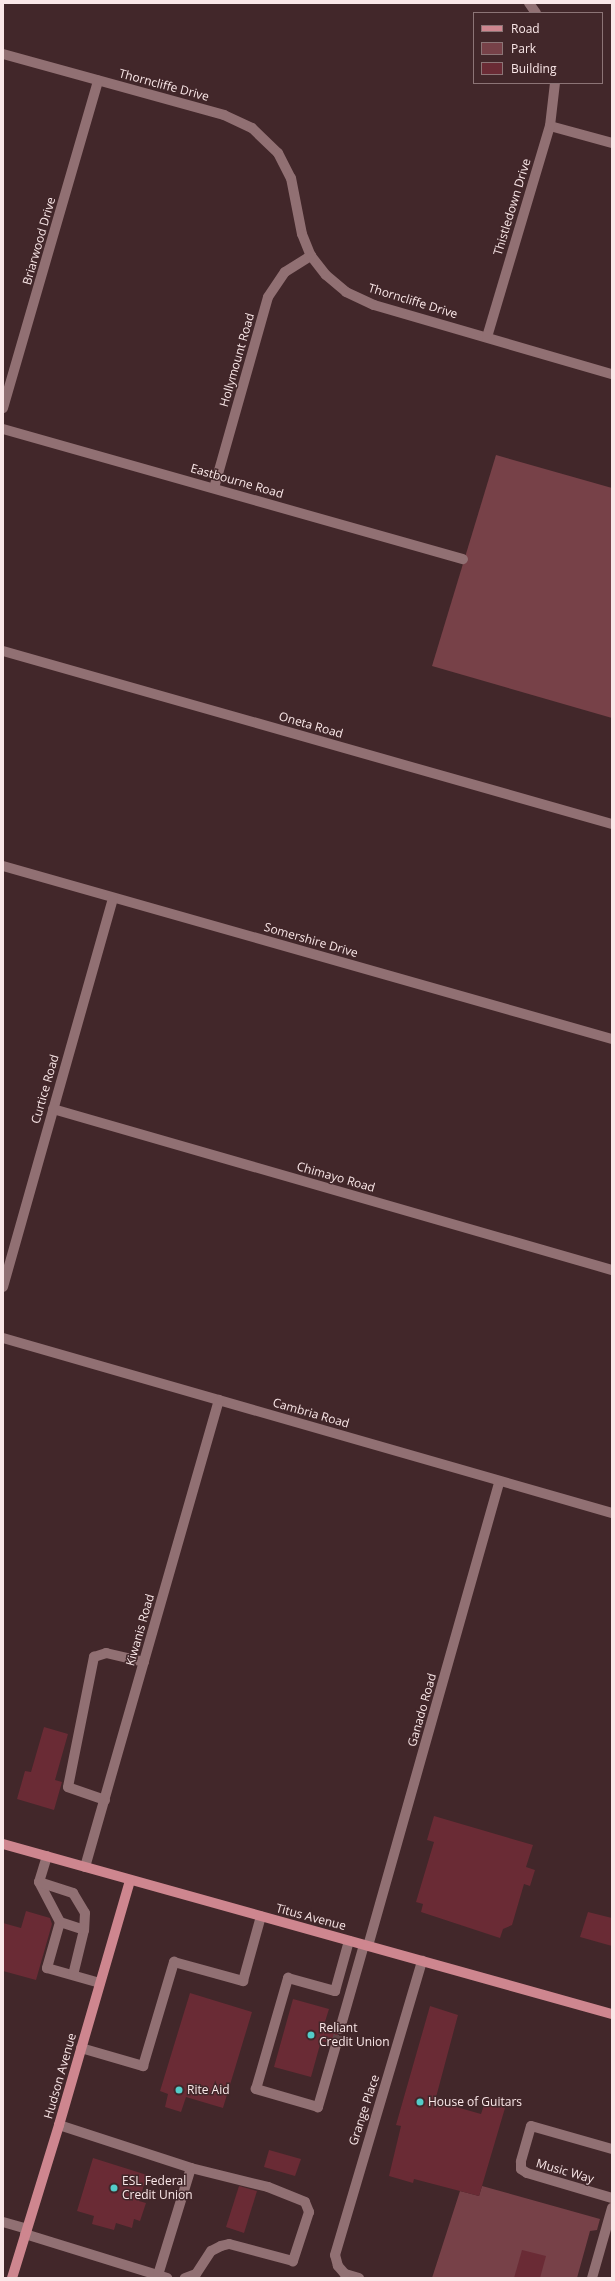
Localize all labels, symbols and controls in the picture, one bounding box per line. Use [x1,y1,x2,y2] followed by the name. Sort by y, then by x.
[473,12,603,84] legend
[511,20,540,37] text: Road
[511,40,536,57] text: Park
[511,60,556,77] text: Building
[117,66,211,104] street label: Thorncliffe Drive
[490,157,534,257] street label: Thistledown Drive
[20,195,58,287] street label: Briarwood Drive
[367,281,459,321] street label: Thorncliffe Drive
[217,311,257,409] street label: Hollymount Road
[189,461,285,501] street label: Eastbourne Road
[277,709,345,741] street label: Oneta Road
[262,920,360,960] street label: Somershire Drive
[28,1053,62,1125] street label: Curtice Road
[295,1159,377,1195] street label: Chimayo Road
[271,1395,351,1431] street label: Cambria Road
[123,1592,157,1668] street label: Kiwanis Road
[405,1672,439,1748] street label: Ganado Road
[274,1901,348,1933] street label: Titus Avenue
[319,2021,390,2049] place label: Reliant Credit Union
[306,2030,316,2040] marker: Reliant Credit Union
[41,2031,79,2121] street label: Hudson Avenue
[346,2073,382,2147] street label: Grange Place
[187,2083,230,2097] place label: Rite Aid
[174,2085,184,2095] marker: Rite Aid
[428,2095,522,2109] place label: House of Guitars
[415,2097,425,2107] marker: House of Guitars
[534,2156,596,2186] street label: Music Way
[122,2174,193,2202] place label: ESL Federal Credit Union
[109,2183,119,2193] marker: ESL Federal Credit Union

